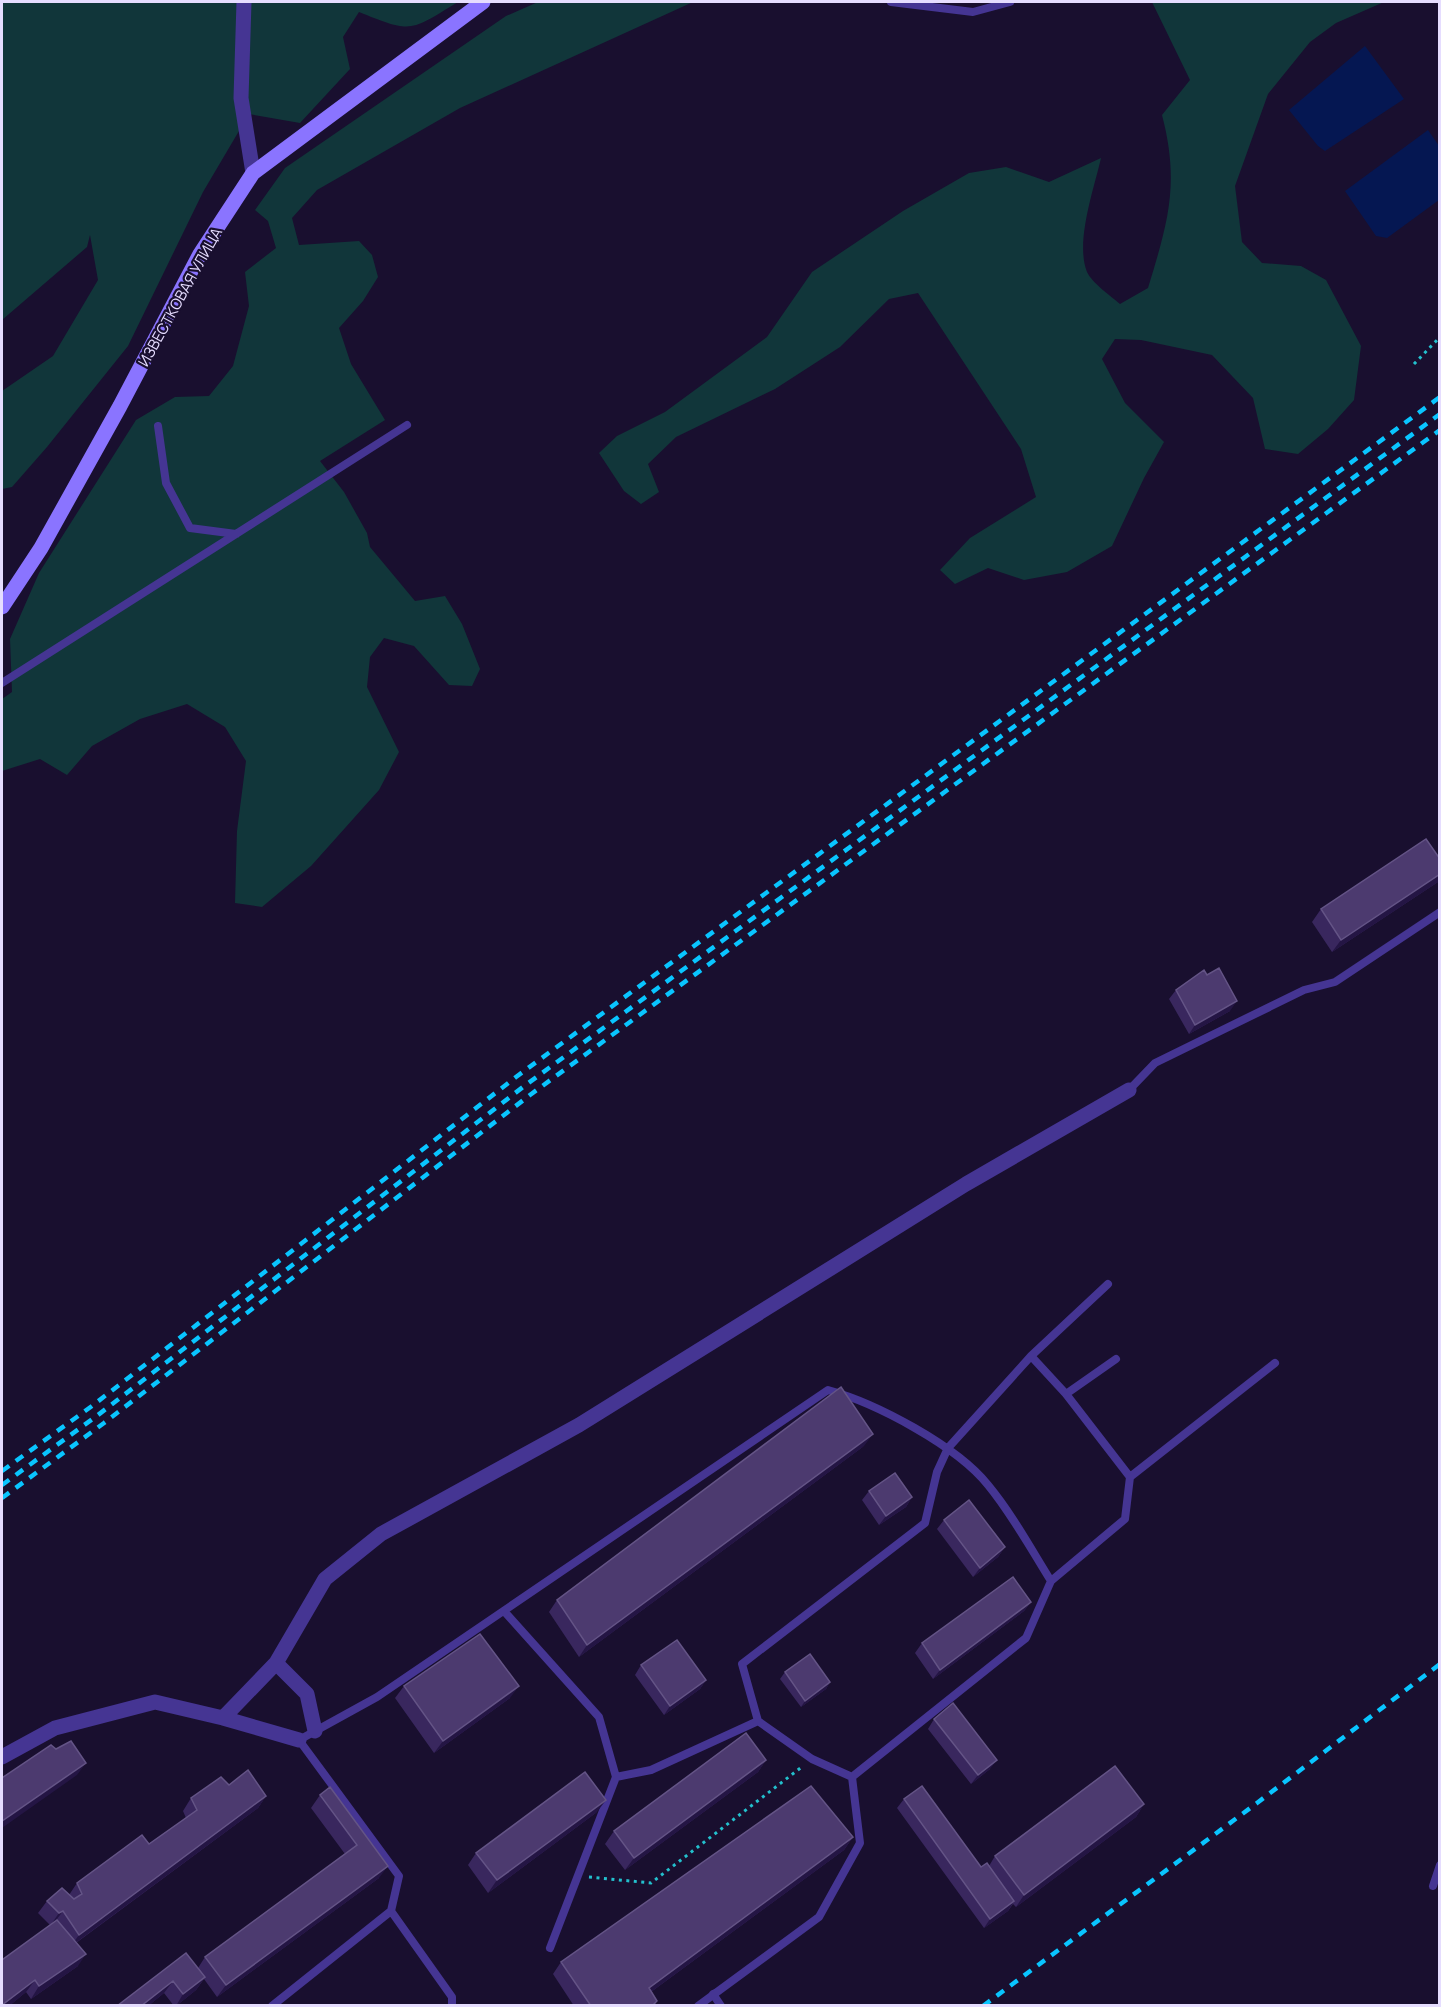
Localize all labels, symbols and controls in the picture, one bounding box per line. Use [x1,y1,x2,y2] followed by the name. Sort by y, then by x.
[133,223,227,370] street label: ИЗВЕСТКОВАЯ УЛИЦА

